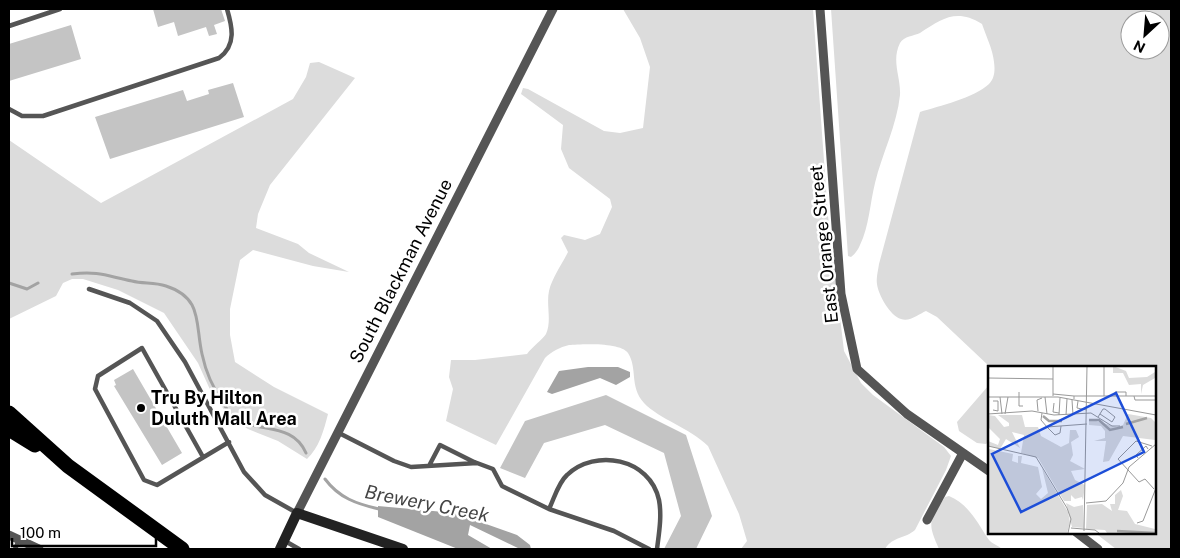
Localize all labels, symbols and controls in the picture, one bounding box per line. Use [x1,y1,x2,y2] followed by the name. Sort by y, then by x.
[1120,10,1170,60] north arrow
[1131,37,1148,56] text: N
[805,164,842,324] street label: East Orange Street
[345,175,456,366] street label: South Blackman Avenue
[988,366,1155,533] inset map
[151,387,297,429] place label: Tru By Hilton Duluth Mall Area
[135,402,147,414] marker: Tru By Hilton Duluth Mall Area
[363,480,492,526] water label: Brewery Creek
[12,516,156,548] scale bar
[20,524,61,541] text: 100 m

